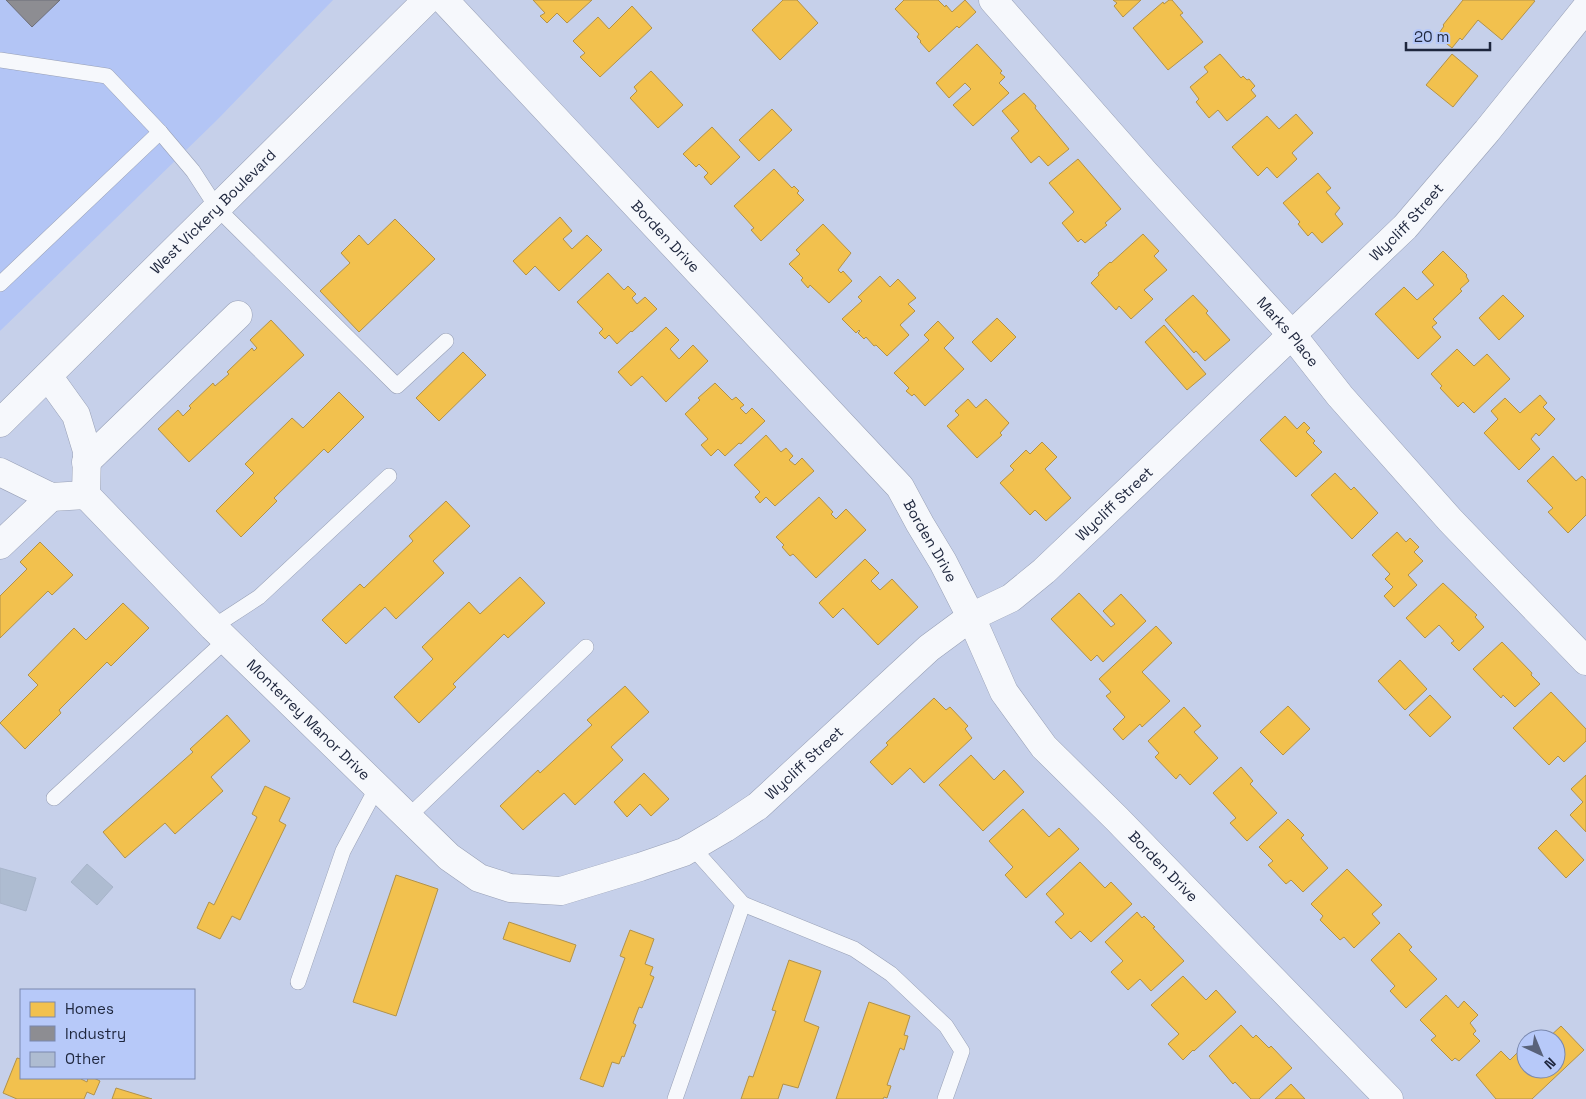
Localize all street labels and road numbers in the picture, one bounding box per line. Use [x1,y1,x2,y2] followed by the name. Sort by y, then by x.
[146,145,280,278] street label: West Vickery Boulevard
[1365,179,1447,265] street label: Wycliff Street
[627,196,704,276] street label: Borden Drive
[1253,293,1323,370] street label: Marks Place
[1071,462,1157,545] street label: Wycliff Street
[900,496,962,585] street label: Borden Drive
[243,655,375,784] street label: Monterrey Manor Drive
[761,722,847,804] street label: Wycliff Street
[1125,826,1202,906] street label: Borden Drive

